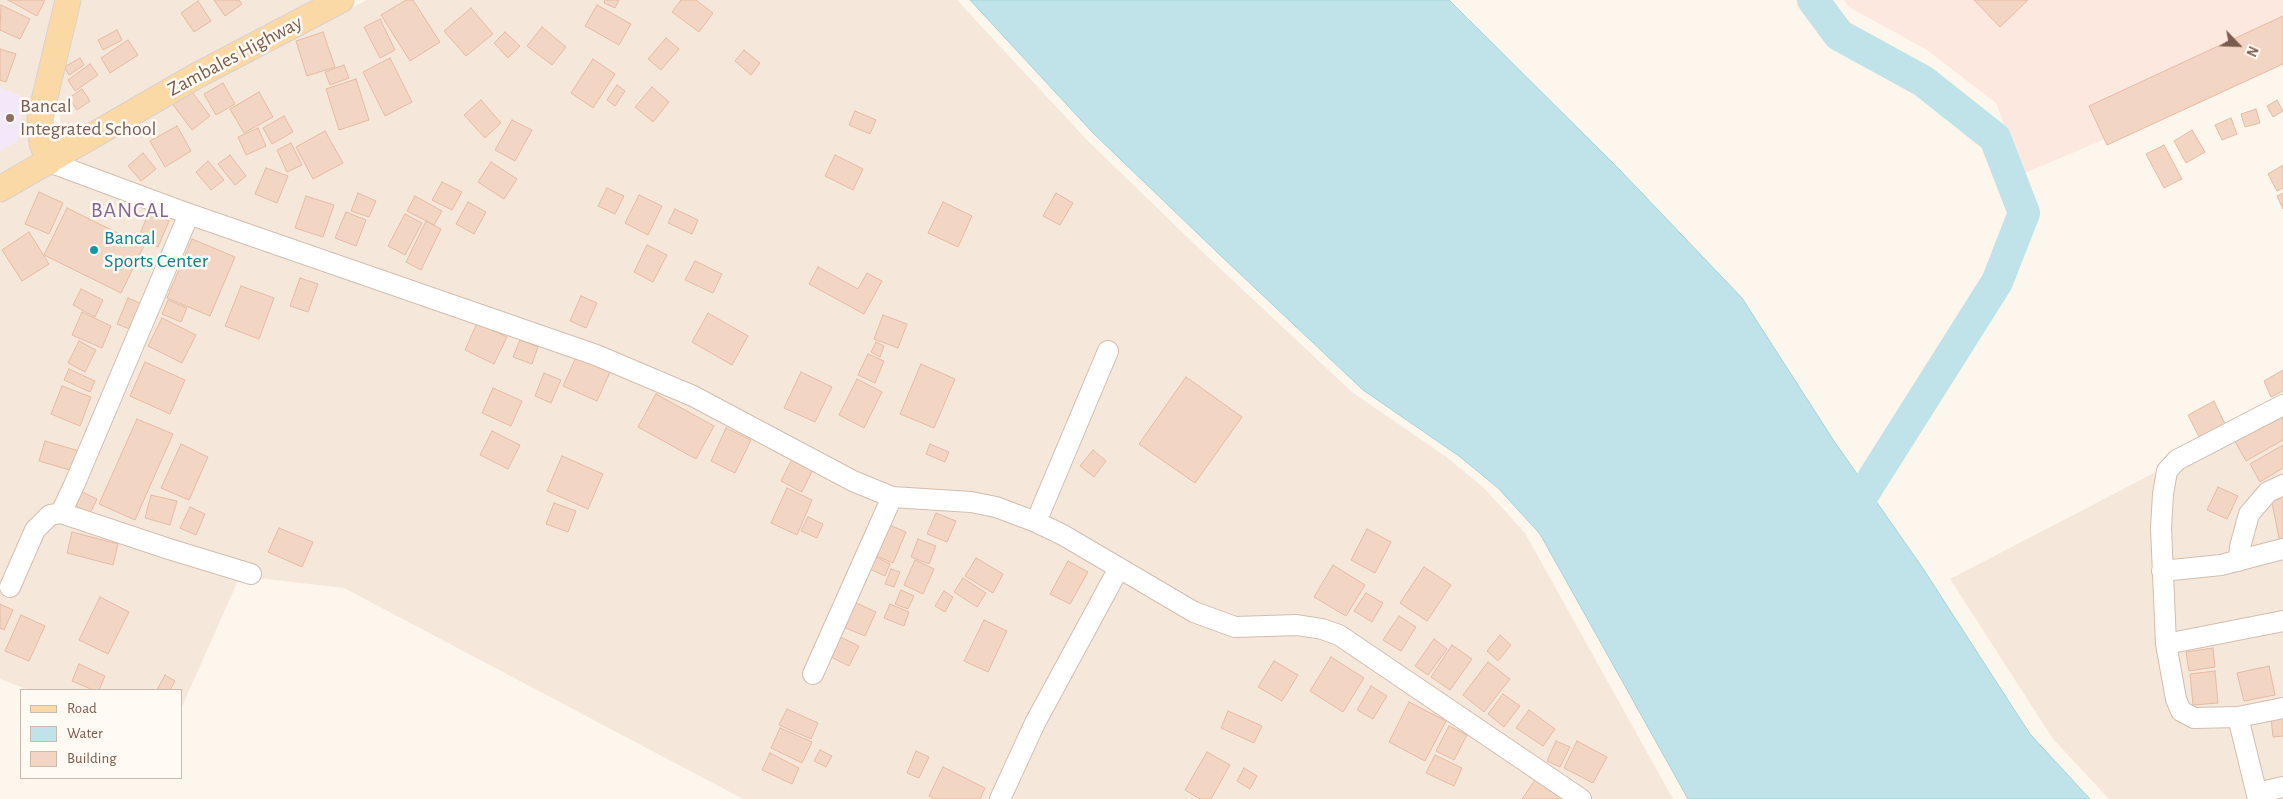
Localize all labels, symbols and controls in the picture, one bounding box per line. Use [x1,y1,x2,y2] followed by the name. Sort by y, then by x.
[164,10,306,102] street label: Zambales Highway
[2213,20,2263,70] north arrow
[2243,44,2260,58] text: N
[20,94,157,141] place label: Bancal Integrated School
[4,112,16,124] marker: Bancal Integrated School
[90,197,170,223] district label: BANCAL
[104,226,208,273] place label: Bancal Sports Center
[88,244,100,256] marker: Bancal Sports Center
[20,689,182,779] legend
[67,701,97,716] text: Road
[67,726,103,741] text: Water
[67,751,117,766] text: Building

